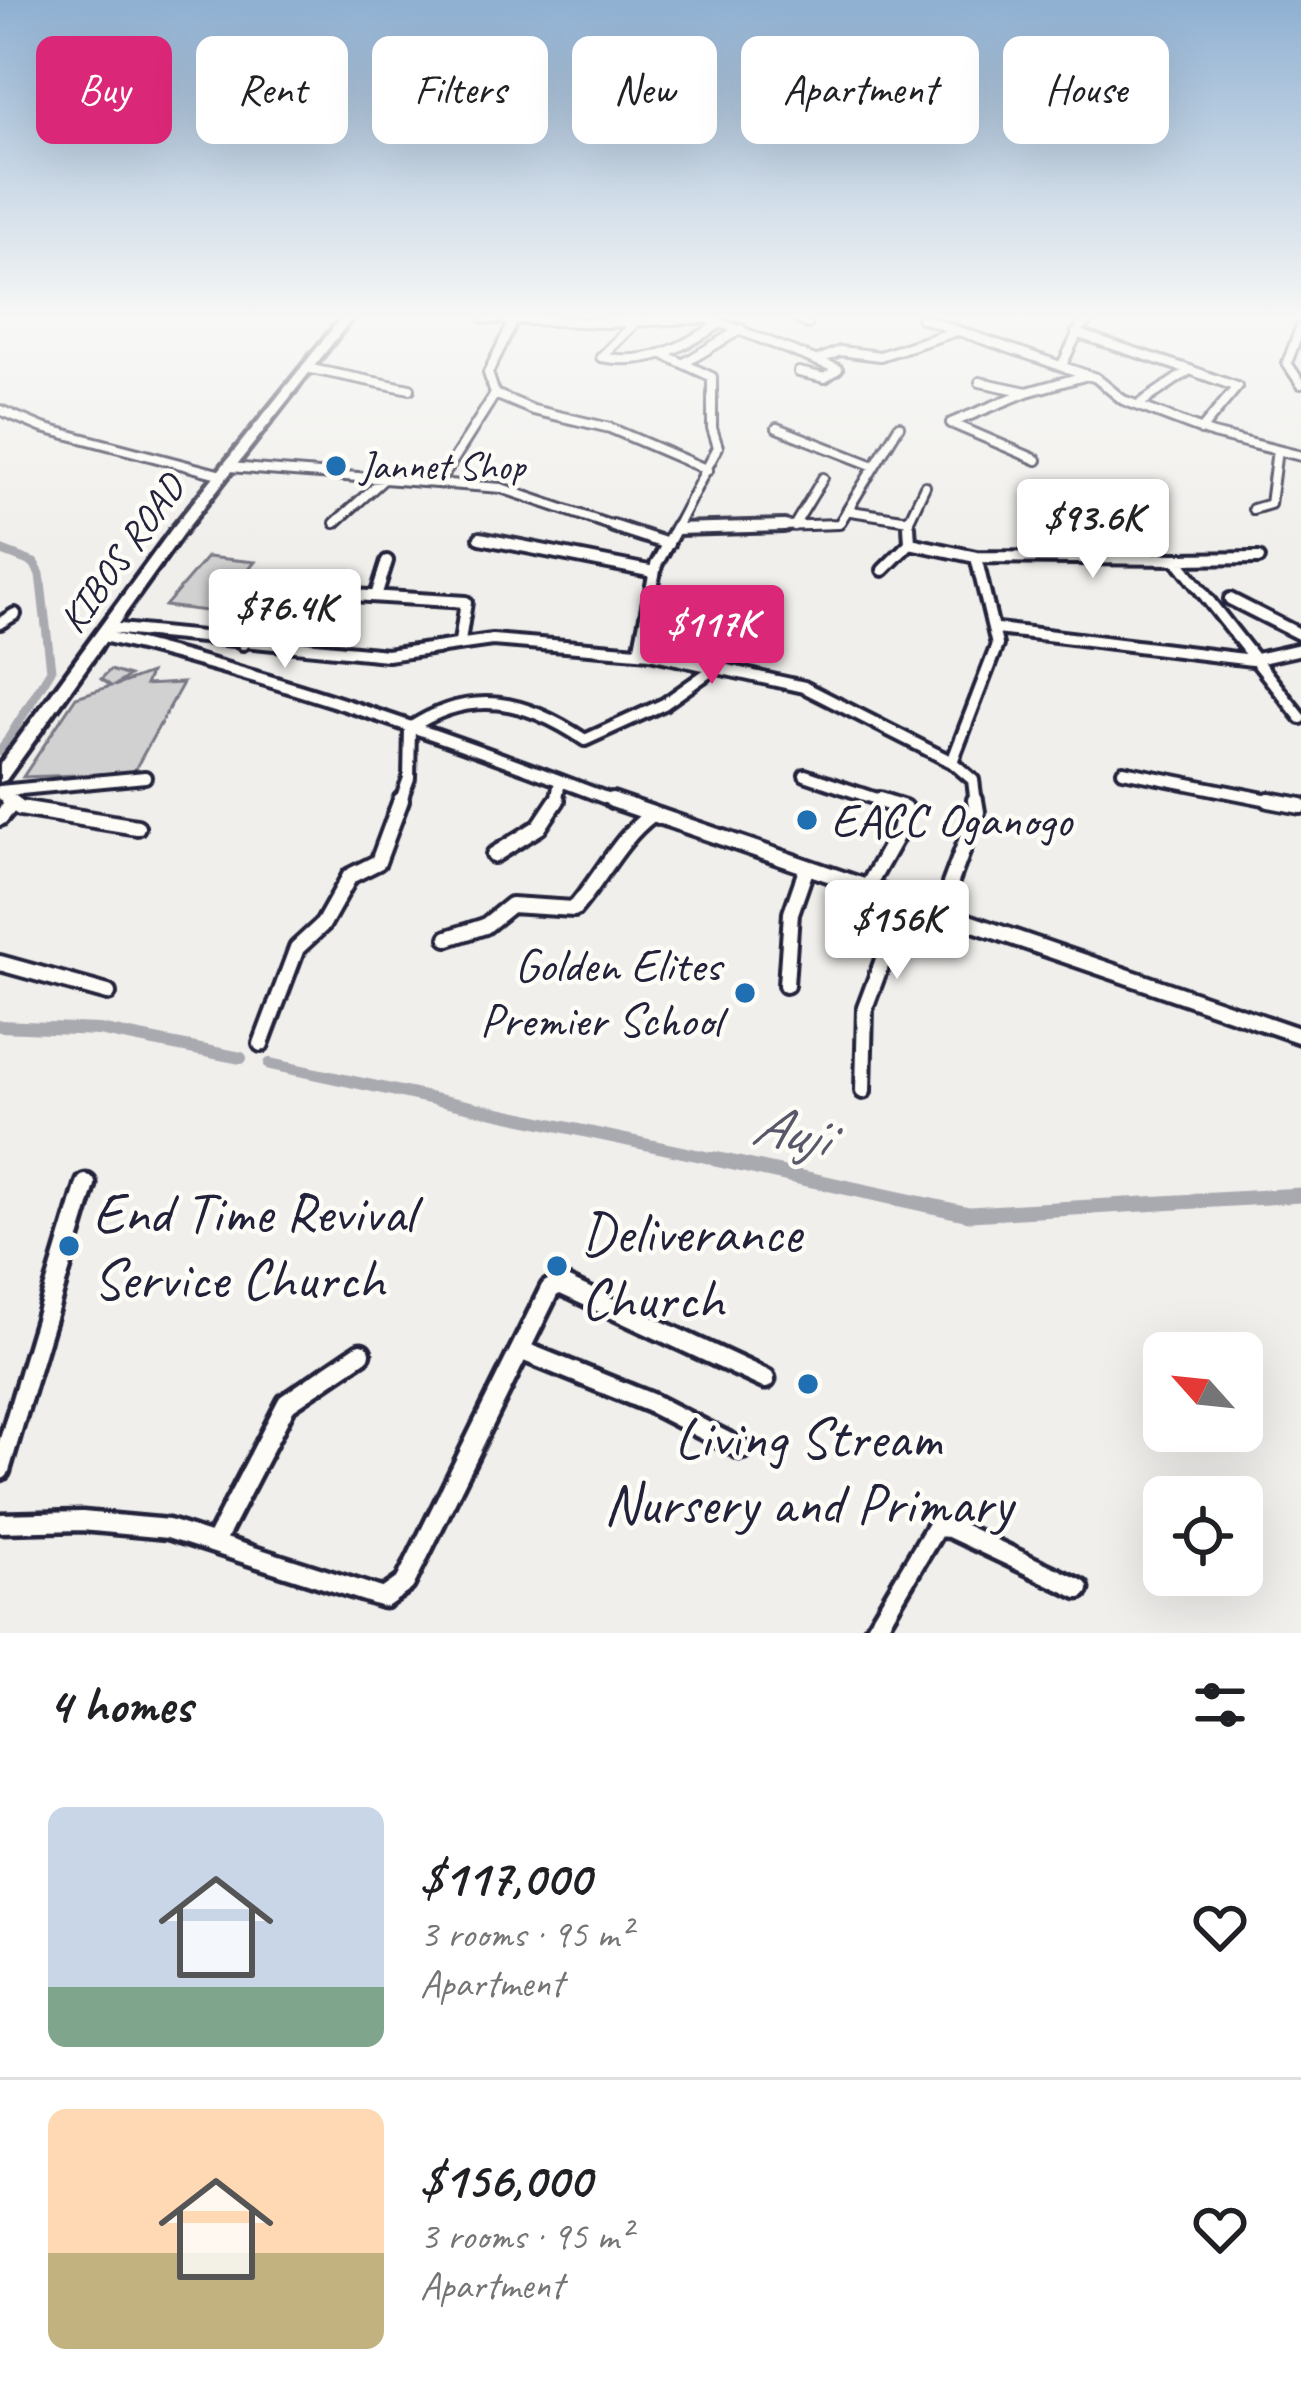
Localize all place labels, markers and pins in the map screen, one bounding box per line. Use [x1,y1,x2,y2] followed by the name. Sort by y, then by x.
[358,442,527,491] place label: Jannet Shop
[323,453,349,479] marker: Jannet Shop
[995,479,1191,581] pin: $93.6K
[187,569,383,671] pin: $76.4K
[628,585,796,687] pin: $117K
[831,790,1074,850] place label: EACC Oganogo
[794,807,820,833] marker: EACC Oganogo
[813,880,981,982] pin: $156K
[480,935,729,1050] place label: Golden Elites Premier School
[732,980,758,1006] marker: Golden Elites Premier School
[93,1177,424,1315] place label: End Time Revival Service Church
[581,1197,804,1335] place label: Deliverance Church
[56,1233,82,1259] marker: End Time Revival Service Church
[544,1253,570,1279] marker: Deliverance Church
[795,1371,821,1397] marker: Living Stream Nursery and Primary
[604,1402,1017,1540] place label: Living Stream Nursery and Primary

